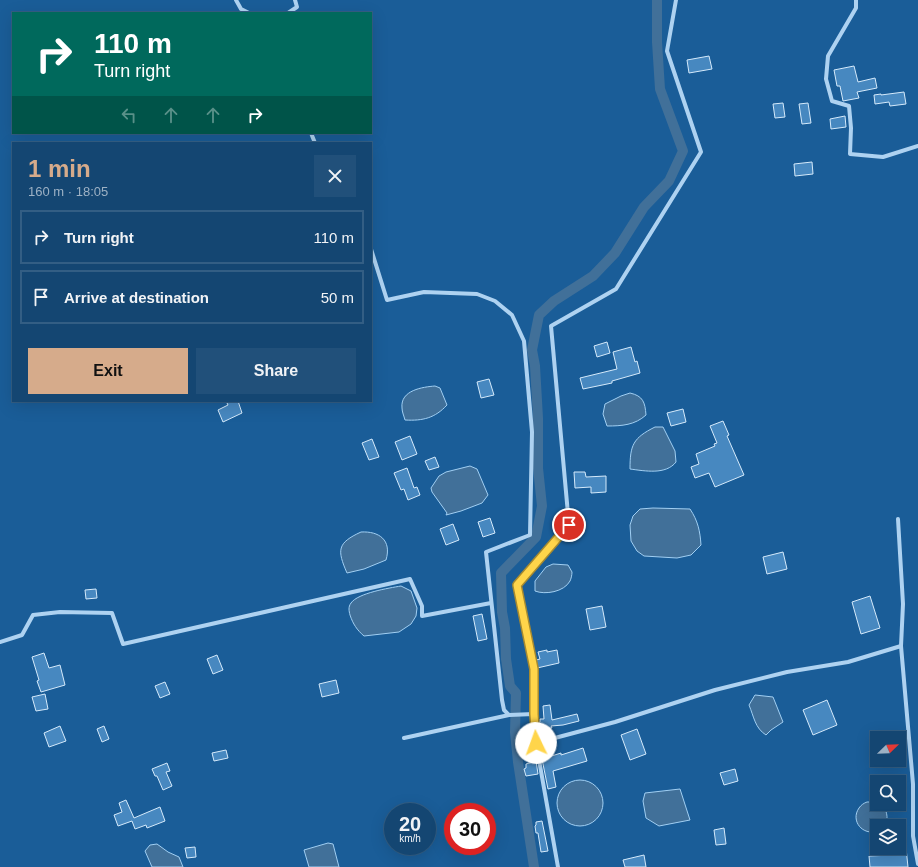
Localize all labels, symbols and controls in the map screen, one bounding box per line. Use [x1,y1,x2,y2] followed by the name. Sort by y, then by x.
[28,28,80,80] icon: right
[94,28,172,59] text: 110 m
[94,61,170,81] text: Turn right
[118,104,140,126] icon: left
[160,104,182,126] icon: ahead
[202,104,224,126] icon: ahead
[244,104,266,126] icon: right
[28,155,91,182] text: 1 min
[314,155,356,197] button: close
[28,184,108,199] text: 160 m · 18:05
[30,226,52,248] icon: right
[64,229,134,246] text: Turn right
[313,229,354,246] text: 110 m
[30,286,52,308] icon: arrive
[64,289,209,306] text: Arrive at destination
[321,289,354,306] text: 50 m
[28,348,188,394] button: Exit
[196,348,356,394] button: Share
[552,508,586,542] pin
[558,514,580,536] icon: arrive
[515,722,557,764] position arrow
[870,731,906,767] north arrow
[870,731,906,855] map controls
[870,775,906,811] button: search
[444,803,496,855] speed limit sign: 30
[399,813,421,835] text: 20
[870,819,906,855] button: layers
[399,833,421,844] text: km/h

